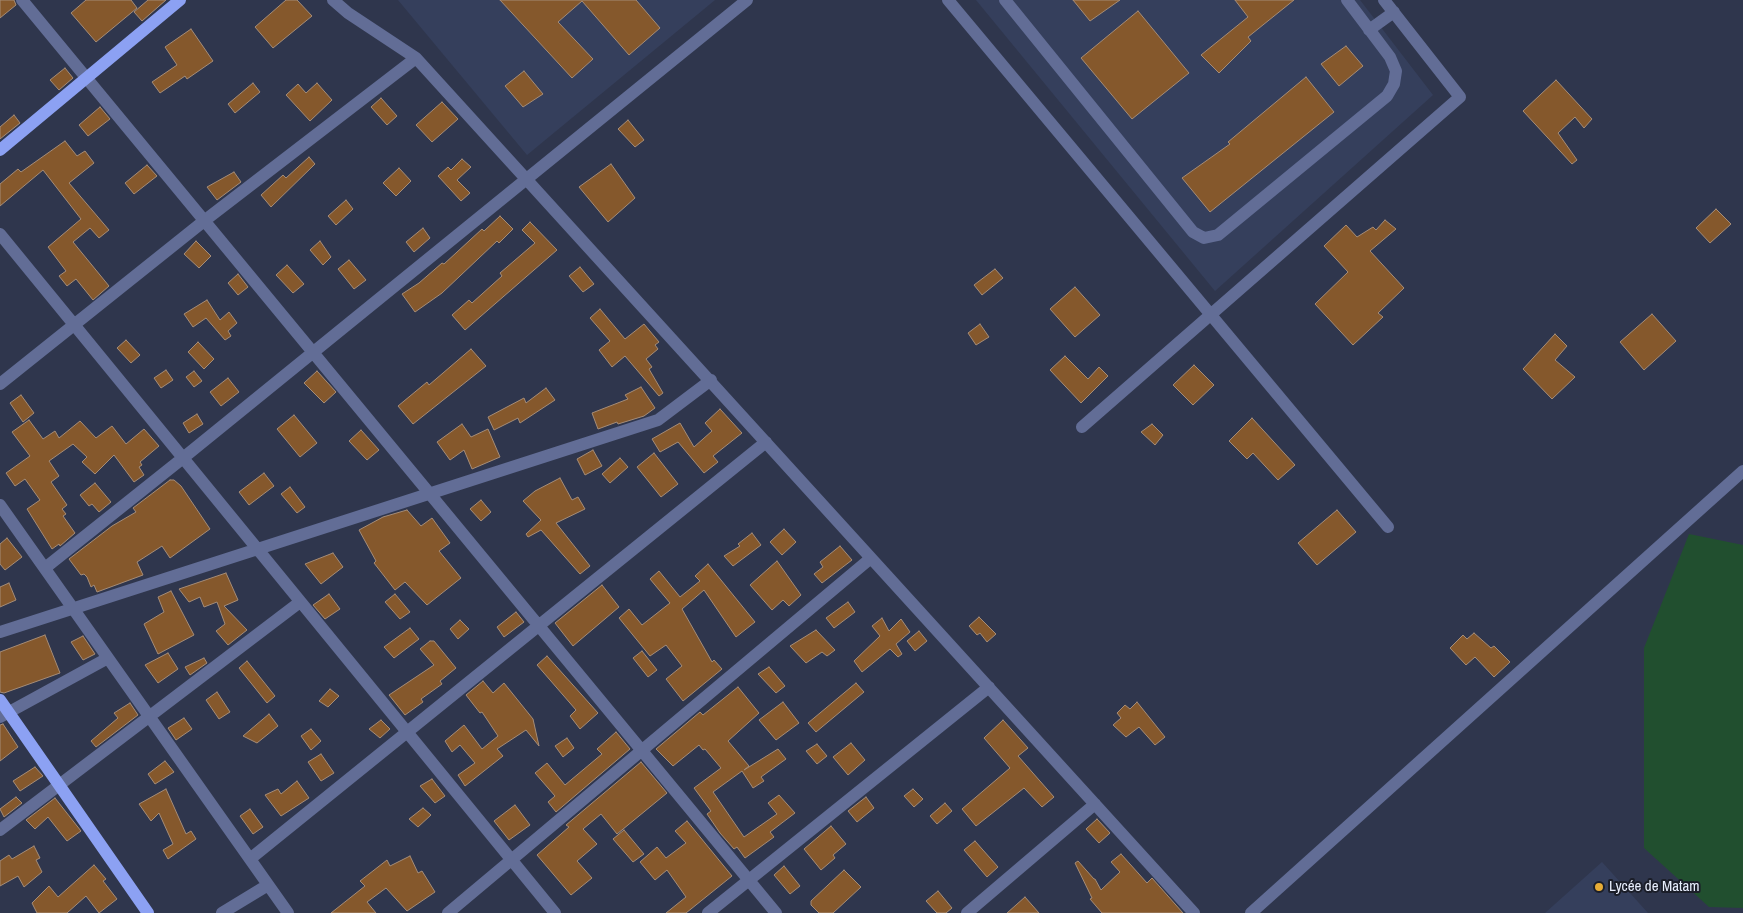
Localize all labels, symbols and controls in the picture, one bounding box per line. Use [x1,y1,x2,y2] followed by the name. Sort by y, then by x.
[1609,878,1699,896] place label: Lycée de Matam
[1593,881,1605,893] marker: Lycée de Matam

